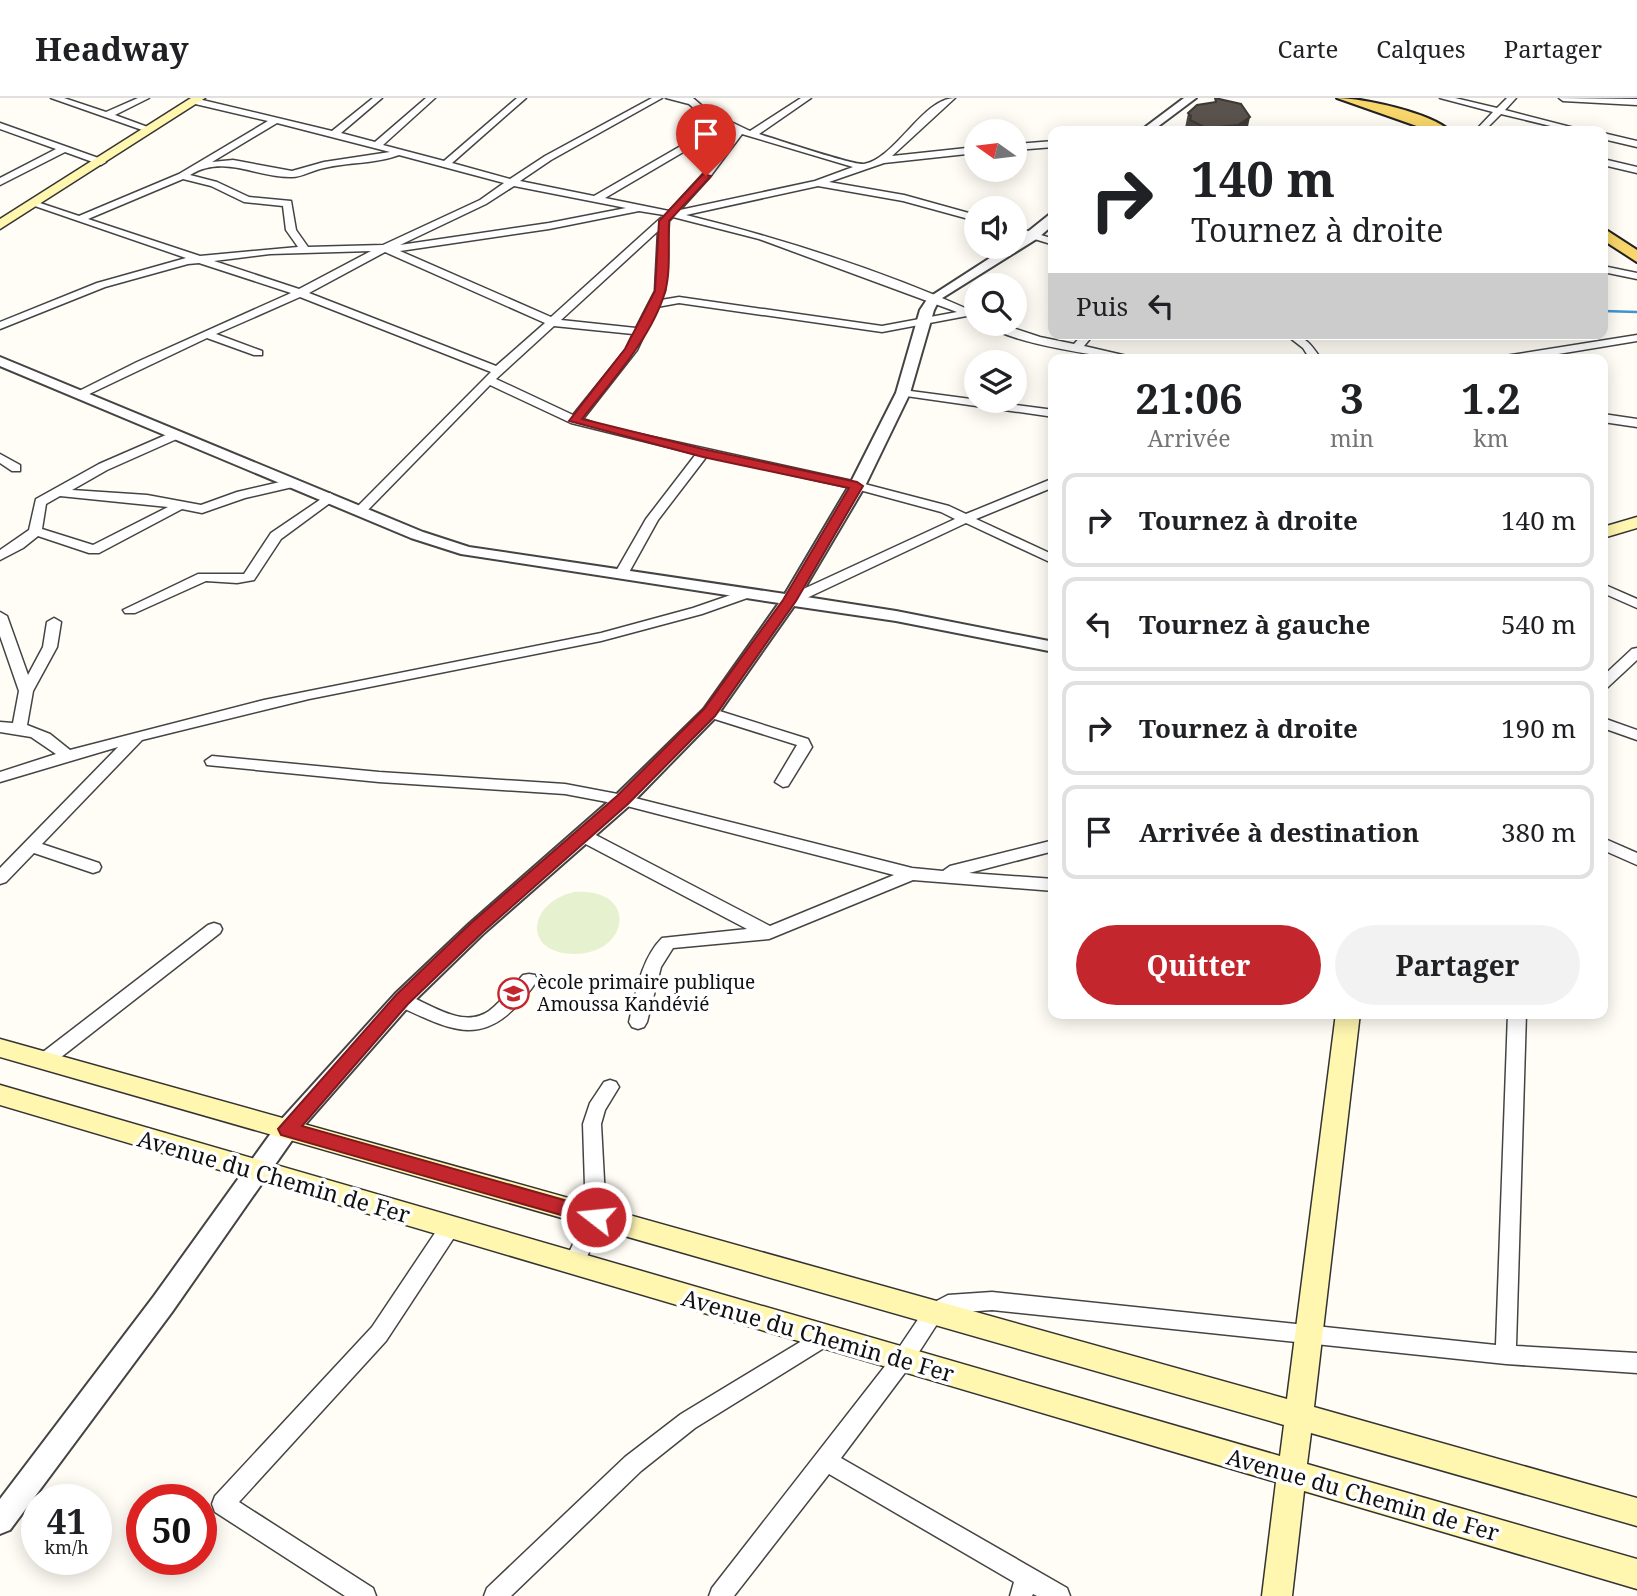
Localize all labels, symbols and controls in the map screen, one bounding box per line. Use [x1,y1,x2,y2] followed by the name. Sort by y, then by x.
[35,26,189,71] text: Headway
[1278,32,1338,65] text: Carte
[1376,32,1466,65] text: Calques
[1504,32,1602,65] text: Partager
[676,104,736,176] pin
[687,115,725,153] icon: arrive
[964,119,1027,182] north arrow
[964,119,1027,413] map controls
[1191,145,1335,211] text: 140 m
[1076,154,1167,245] icon: right
[964,196,1027,259] button: sound
[1191,208,1443,251] text: Tournez à droite
[964,273,1027,336] button: search
[1142,287,1180,325] icon: left
[1076,288,1128,324] text: Puis
[964,350,1027,413] button: layers
[1135,369,1243,426] text: 21:06
[1340,369,1364,426] text: 3
[1461,369,1521,426] text: 1.2
[1147,422,1231,454] text: Arrivée
[1330,422,1374,454] text: min
[1473,422,1509,454] text: km
[1080,501,1118,539] icon: right
[1139,502,1358,538] text: Tournez à droite
[1501,502,1576,538] text: 140 m
[1080,605,1118,643] icon: left
[1139,606,1370,642] text: Tournez à gauche
[1501,606,1576,642] text: 540 m
[1080,709,1118,747] icon: right
[1139,710,1358,746] text: Tournez à droite
[1501,710,1576,746] text: 190 m
[1080,813,1118,851] icon: arrive
[1139,814,1419,850] text: Arrivée à destination
[1501,814,1576,850] text: 380 m
[1076,925,1321,1005] button: Quitter
[1335,925,1580,1005] button: Partager
[537,969,755,1017] place label: ècole primaire publique Amoussa Kandévié
[497,976,531,1010] school or university icon: ècole primaire publique Amoussa Kandévié
[134,1122,414,1230] street label: Avenue du Chemin de Fer
[559,1180,633,1254] position arrow
[678,1281,958,1389] street label: Avenue du Chemin de Fer
[1223,1440,1503,1548] street label: Avenue du Chemin de Fer
[126,1484,217,1575] speed limit sign: 50
[47,1497,86,1544] text: 41
[44,1535,89,1559] text: km/h

